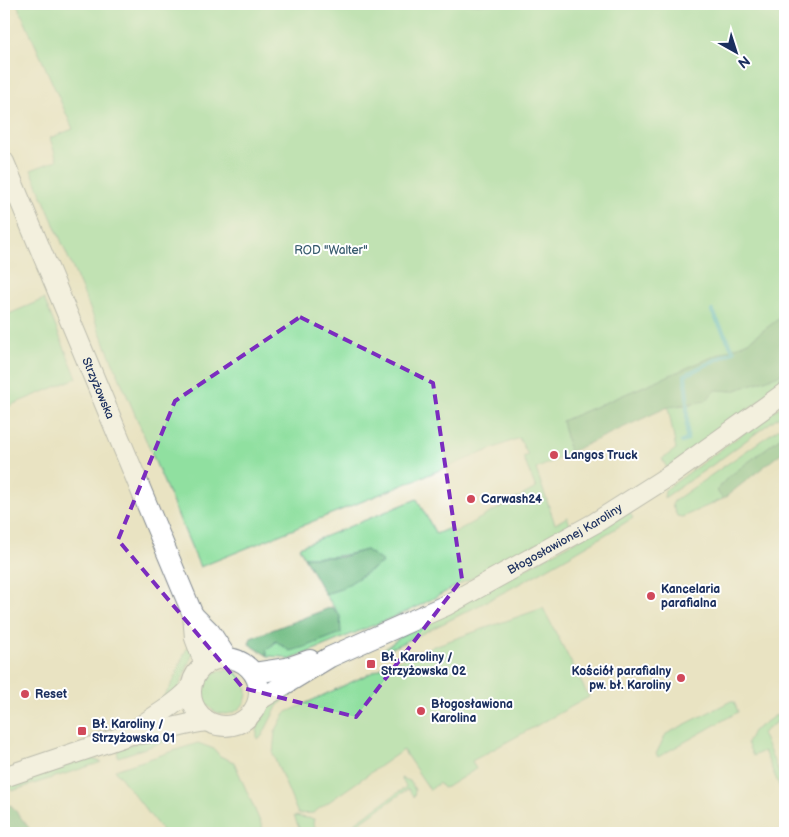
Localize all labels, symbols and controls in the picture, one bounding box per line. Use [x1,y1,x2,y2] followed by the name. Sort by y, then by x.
[712,28,762,78] north arrow
[734,52,753,72] text: N
[294,243,368,258] park label: ROD "Walter"
[78,355,117,422] street label: Strzyżowska
[564,448,638,463] place label: Langos Truck
[548,449,560,461] marker: Langos Truck
[481,492,542,507] place label: Carwash24
[465,493,477,505] marker: Carwash24
[505,500,626,578] street label: Błogosławionej Karoliny
[661,582,720,611] place label: Kancelaria parafialna
[645,590,657,602] marker: Kancelaria parafialna
[381,650,467,679] place label: Bł. Karoliny / Strzyżowska 02
[365,658,377,670] marker: Bł. Karoliny / Strzyżowska 02
[572,664,672,693] place label: Kościół parafialny pw. bł. Karoliny
[675,672,687,684] marker: Kościół parafialny pw. bł. Karoliny
[35,687,67,702] place label: Reset
[19,688,31,700] marker: Reset
[431,697,513,726] place label: Błogosławiona Karolina
[415,705,427,717] marker: Błogosławiona Karolina
[92,717,175,746] place label: Bł. Karoliny / Strzyżowska 01
[76,725,88,737] marker: Bł. Karoliny / Strzyżowska 01

